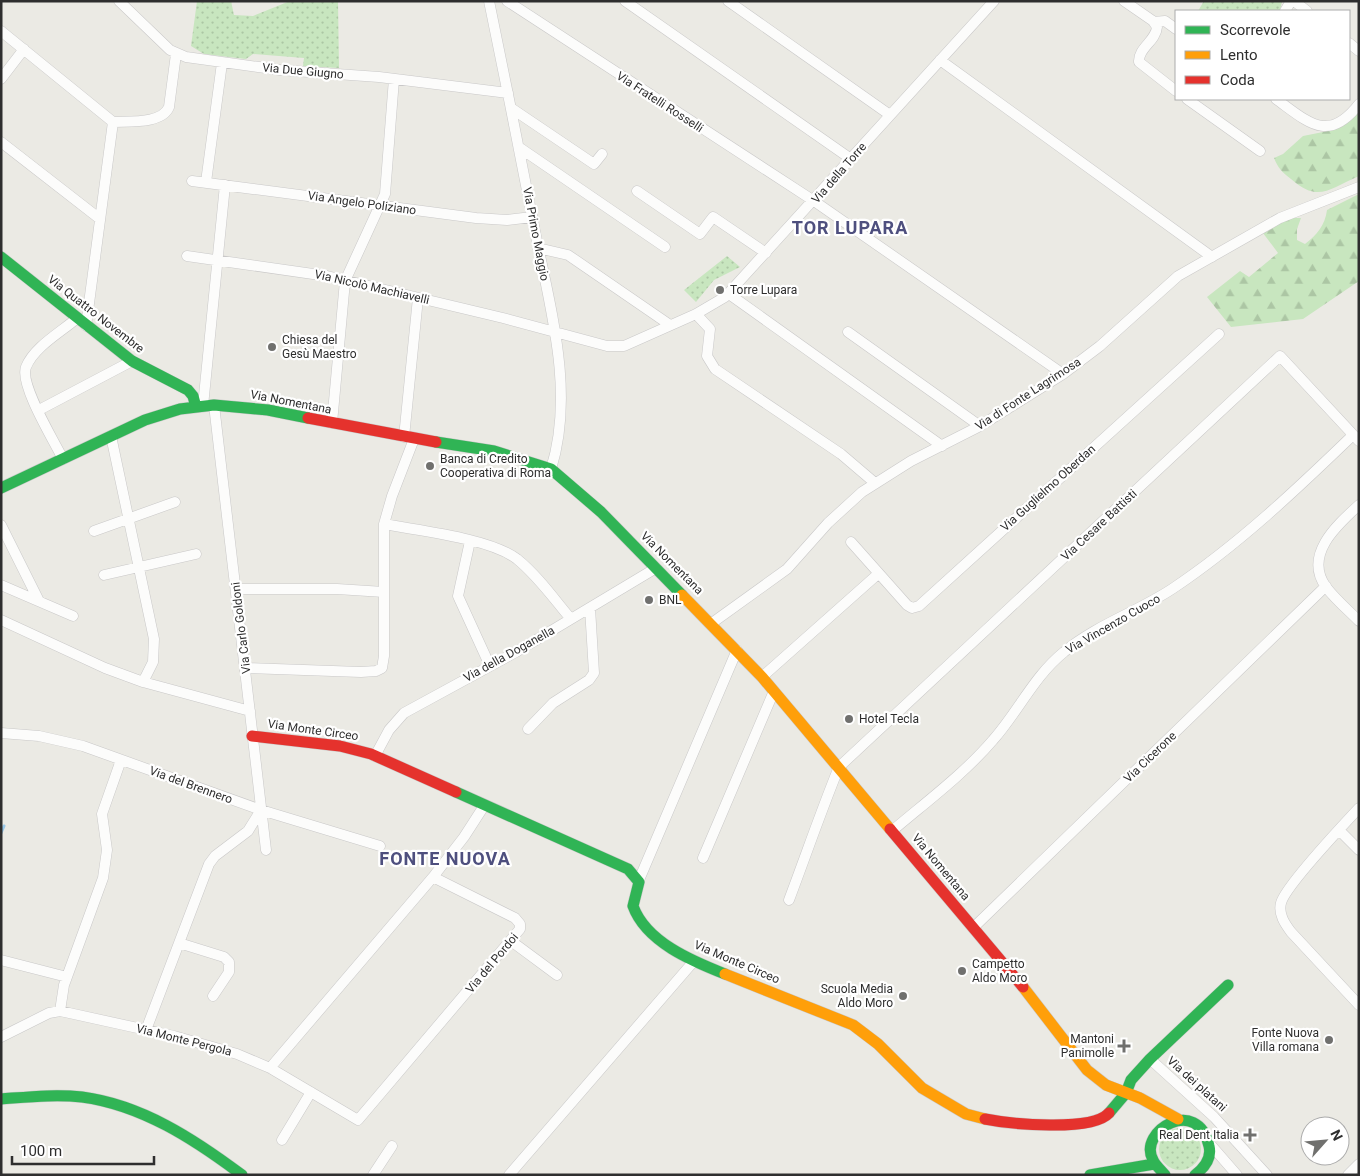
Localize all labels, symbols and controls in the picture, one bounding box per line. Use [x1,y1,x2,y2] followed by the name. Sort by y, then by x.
[1175,10,1350,100] legend
[1220,21,1291,39] text: Scorrevole
[1220,46,1258,64] text: Lento
[262,60,345,82] street label: Via Due Giugno
[614,69,706,135] street label: Via Fratelli Rosselli
[1220,71,1255,89] text: Coda
[809,140,869,206] street label: Via della Torre
[520,186,552,282] street label: Via Primo Maggio
[307,188,417,218] street label: Via Angelo Poliziano
[792,217,908,238] district label: TOR LUPARA
[313,267,431,307] street label: Via Nicolò Machiavelli
[45,272,147,356] street label: Via Quattro Novembre
[730,283,797,297] place label: Torre Lupara
[714,284,726,296] marker: Torre Lupara
[282,333,357,361] place label: Chiesa del Gesù Maestro
[266,341,278,353] marker: Chiesa del Gesù Maestro
[973,355,1083,433] street label: Via di Fonte Lagrimosa
[249,387,333,417] street label: Via Nomentana
[998,442,1098,534] street label: Via Guglielmo Oberdan
[440,452,551,480] place label: Banca di Credito Cooperativa di Roma
[424,460,436,472] marker: Banca di Credito Cooperativa di Roma
[1058,486,1140,564] street label: Via Cesare Battisti
[638,529,706,597] street label: Via Nomentana
[228,581,254,675] street label: Via Carlo Goldoni
[1063,591,1163,657] street label: Via Vincenzo Cuoco
[659,593,682,607] place label: BNL
[643,594,655,606] marker: BNL
[461,623,557,685] street label: Via della Doganella
[859,712,919,726] place label: Hotel Tecla
[843,713,855,725] marker: Hotel Tecla
[267,717,359,743] street label: Via Monte Circeo
[1121,729,1179,785] street label: Via Cicerone
[148,763,235,807] street label: Via del Brennero
[909,831,973,903] street label: Via Nomentana
[379,848,511,869] district label: FONTE NUOVA
[463,930,521,996] street label: Via del Pordoi
[692,938,782,986] street label: Via Monte Circeo
[972,957,1028,985] place label: Campetto Aldo Moro
[956,965,968,977] marker: Campetto Aldo Moro
[821,982,893,1010] place label: Scuola Media Aldo Moro
[897,990,909,1002] marker: Scuola Media Aldo Moro
[135,1021,233,1059] street label: Via Monte Pergola
[1252,1026,1319,1054] place label: Fonte Nuova Villa romana
[1061,1032,1114,1060] place label: Mantoni Panimolle
[1323,1034,1335,1046] marker: Fonte Nuova Villa romana
[1118,1040,1130,1052] marker: Mantoni Panimolle
[1164,1054,1230,1114] street label: Via dei platani
[1300,1116,1350,1166] north arrow
[1327,1127,1346,1143] text: N
[1159,1128,1239,1142] place label: Real Dent Italia
[1243,1128,1257,1142] marker: Real Dent Italia
[12,1134,155,1166] scale bar
[20,1142,62,1160] text: 100 m

